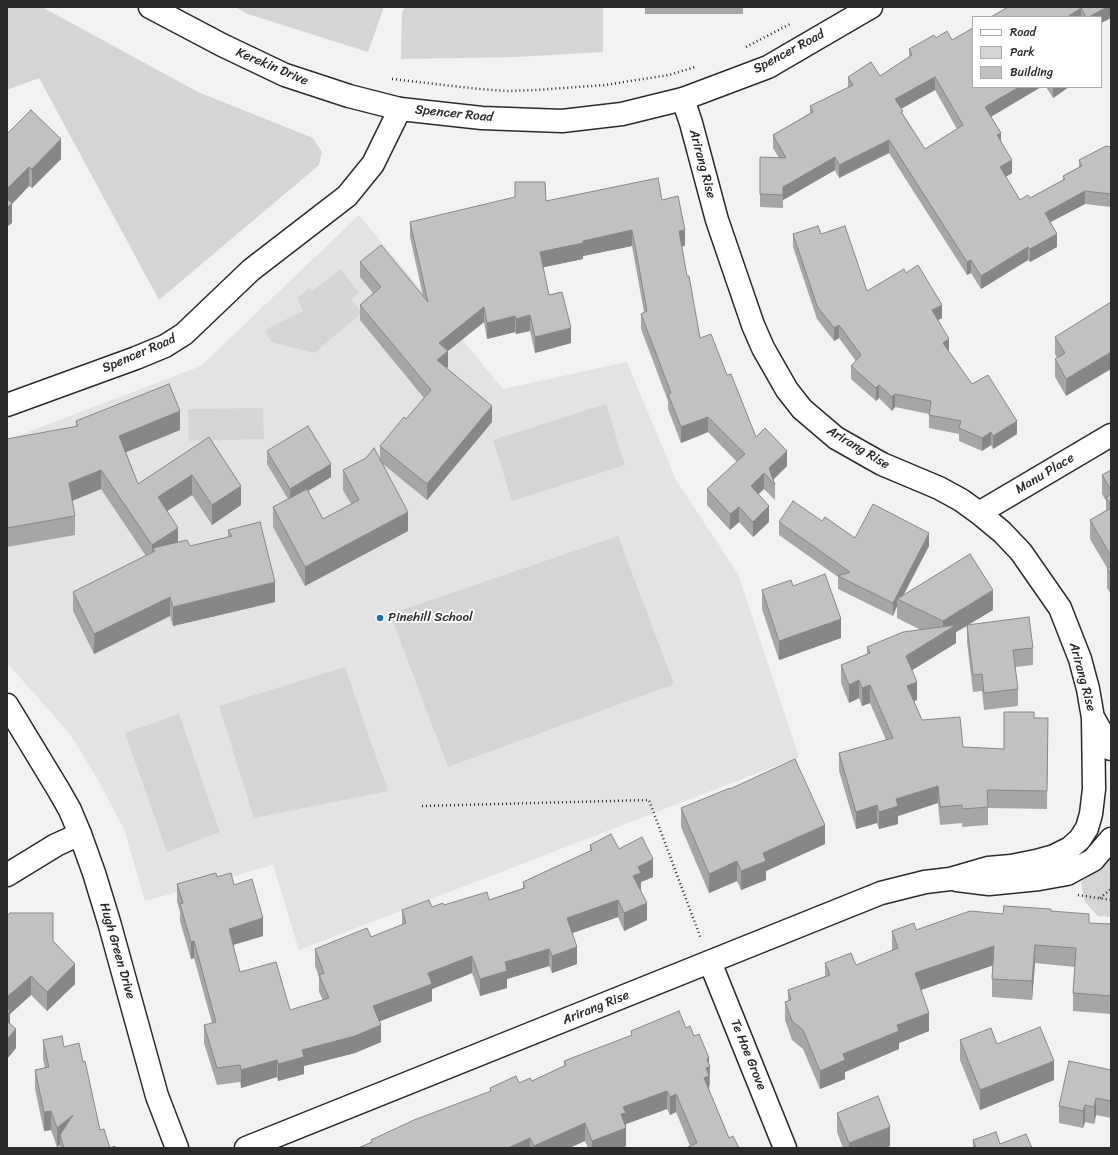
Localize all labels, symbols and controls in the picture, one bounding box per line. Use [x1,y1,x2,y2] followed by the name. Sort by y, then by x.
[972,16,1102,88] legend
[1010,21,1036,43] text: Road
[751,27,827,77] street label: Spencer Road
[1010,41,1035,63] text: Park
[234,45,310,89] street label: Kerekin Drive
[1010,61,1053,83] text: Building
[414,102,494,126] street label: Spencer Road
[685,128,719,200] street label: Arirang Rise
[100,331,178,377] street label: Spencer Road
[824,423,892,473] street label: Arirang Rise
[1013,450,1077,498] street label: Manu Place
[388,610,473,626] place label: Pinehill School
[375,613,385,623] marker: Pinehill School
[1065,641,1099,713] street label: Arirang Rise
[96,901,138,1001] street label: Hugh Green Drive
[560,988,632,1028] street label: Arirang Rise
[727,1017,769,1093] street label: Te Hoe Grove

